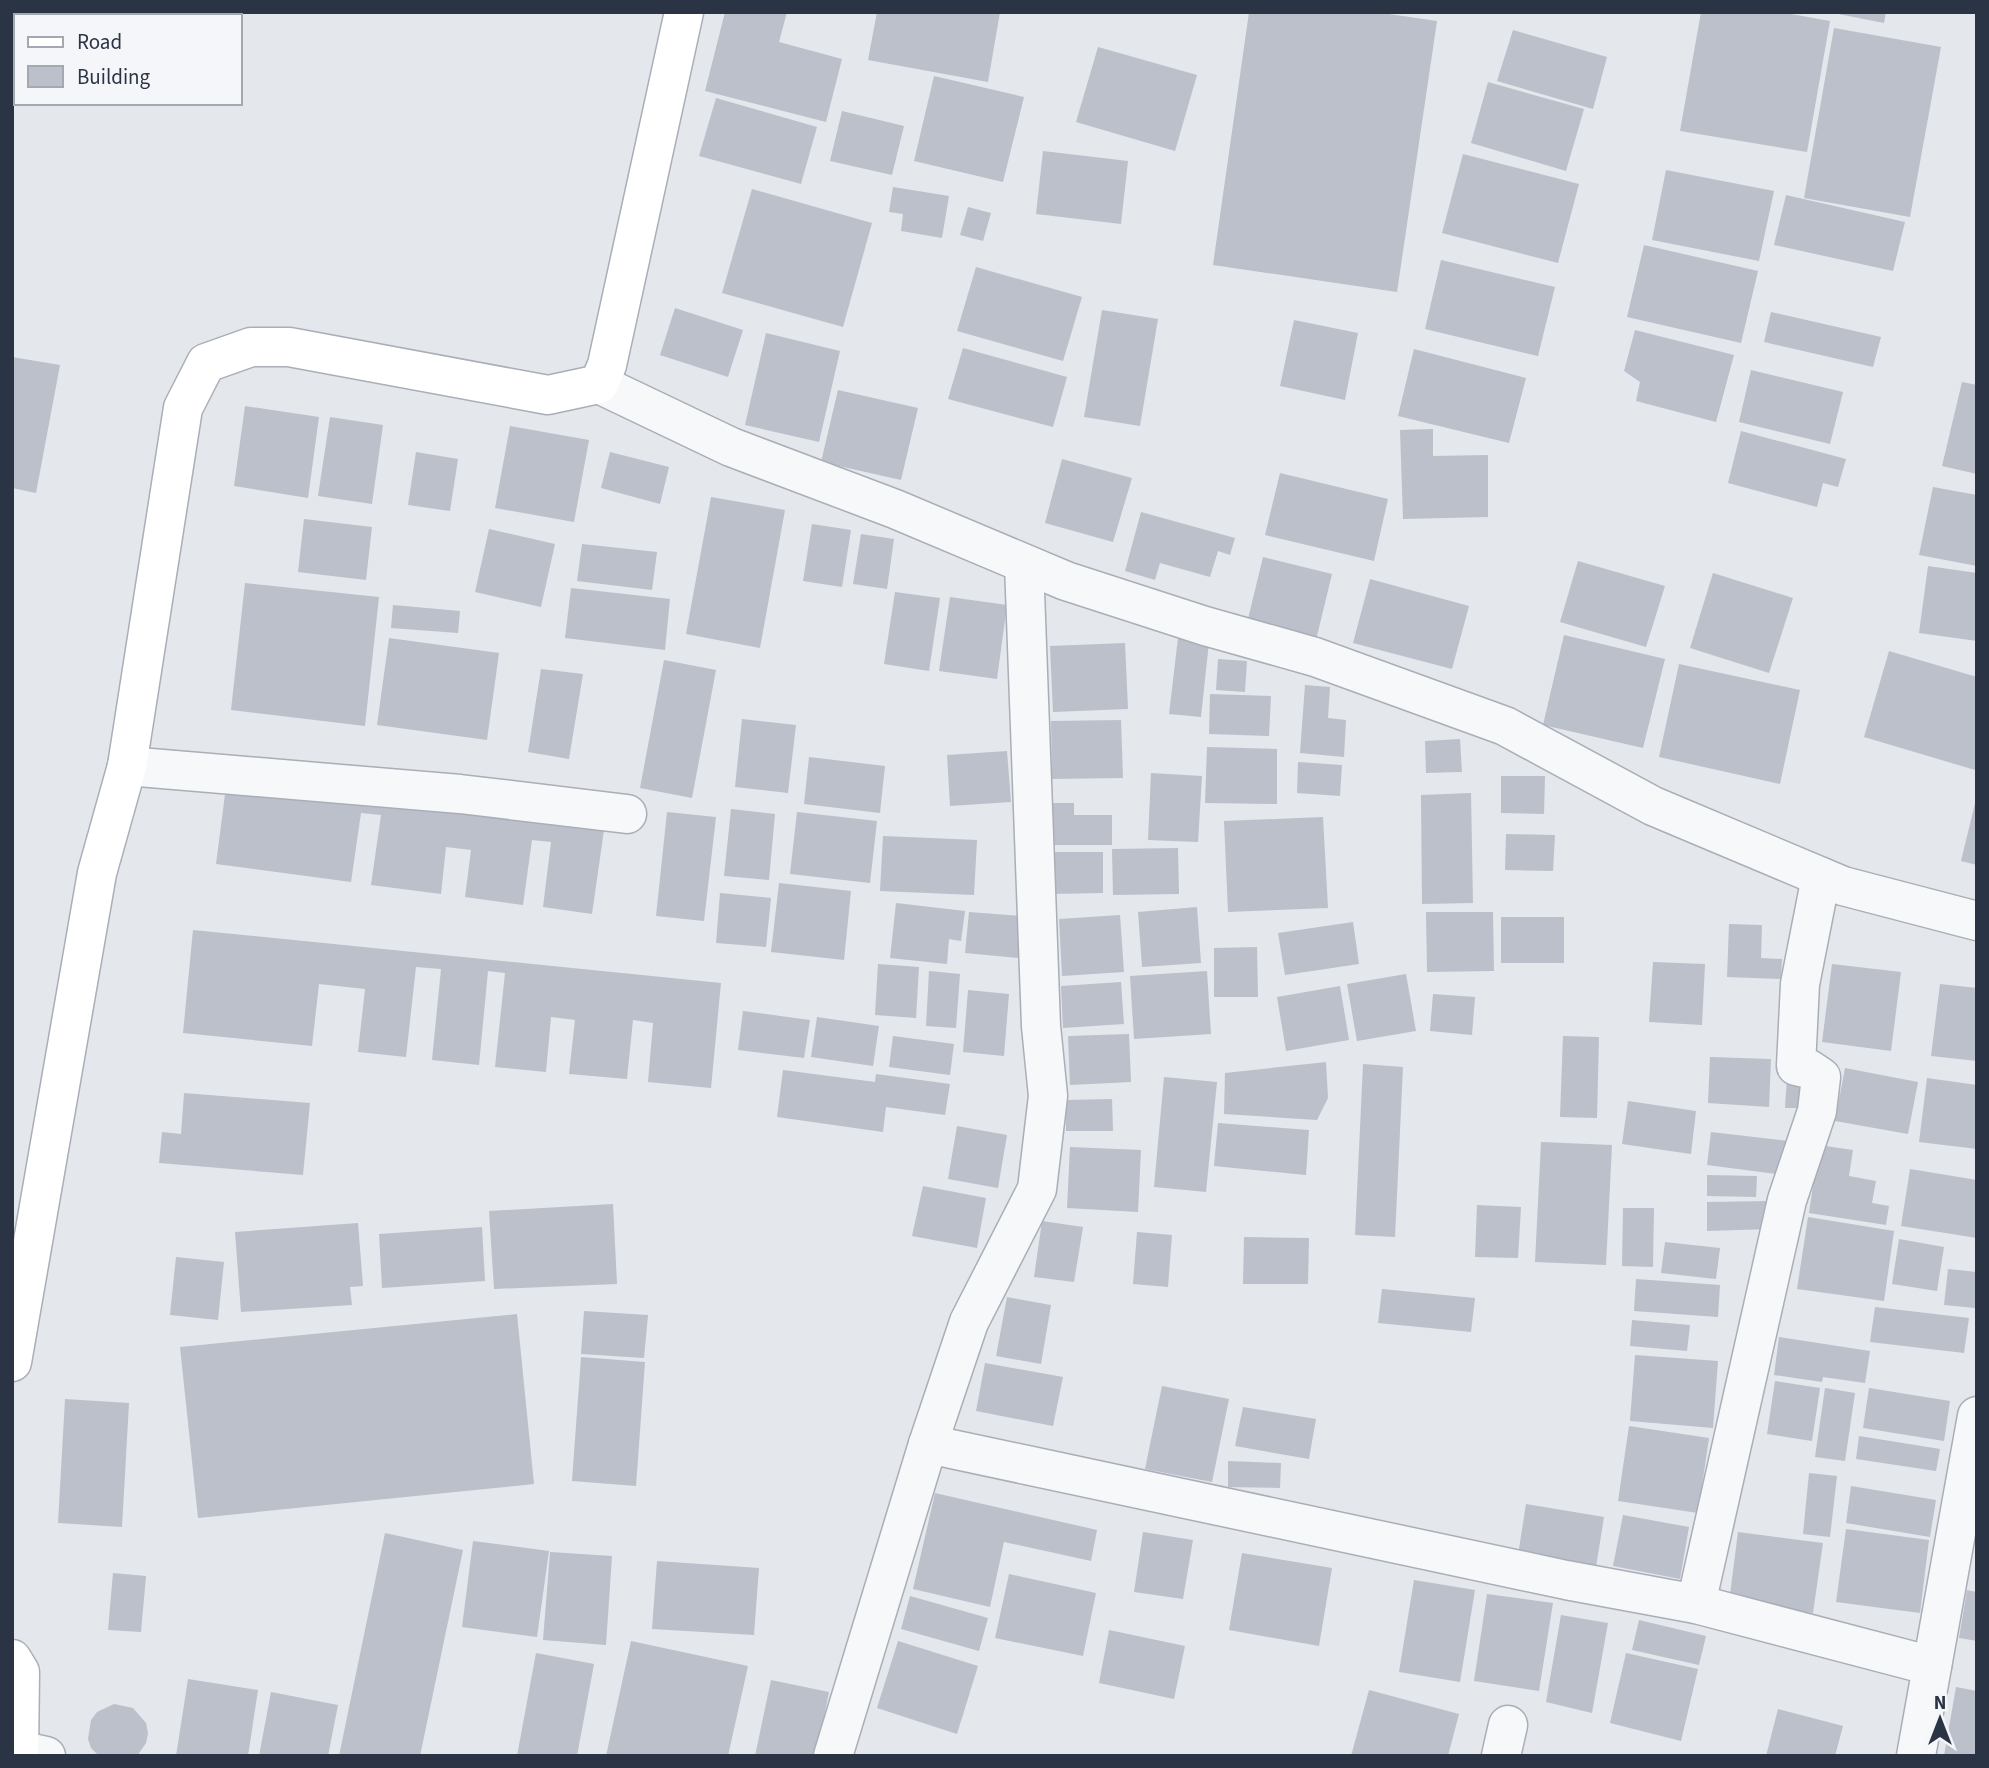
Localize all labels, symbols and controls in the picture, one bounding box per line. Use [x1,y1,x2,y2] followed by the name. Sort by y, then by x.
[14,14,242,105] legend
[77,27,122,57] text: Road
[77,62,151,92] text: Building
[1905,1684,1975,1754] north arrow
[1934,1690,1946,1717] text: N

